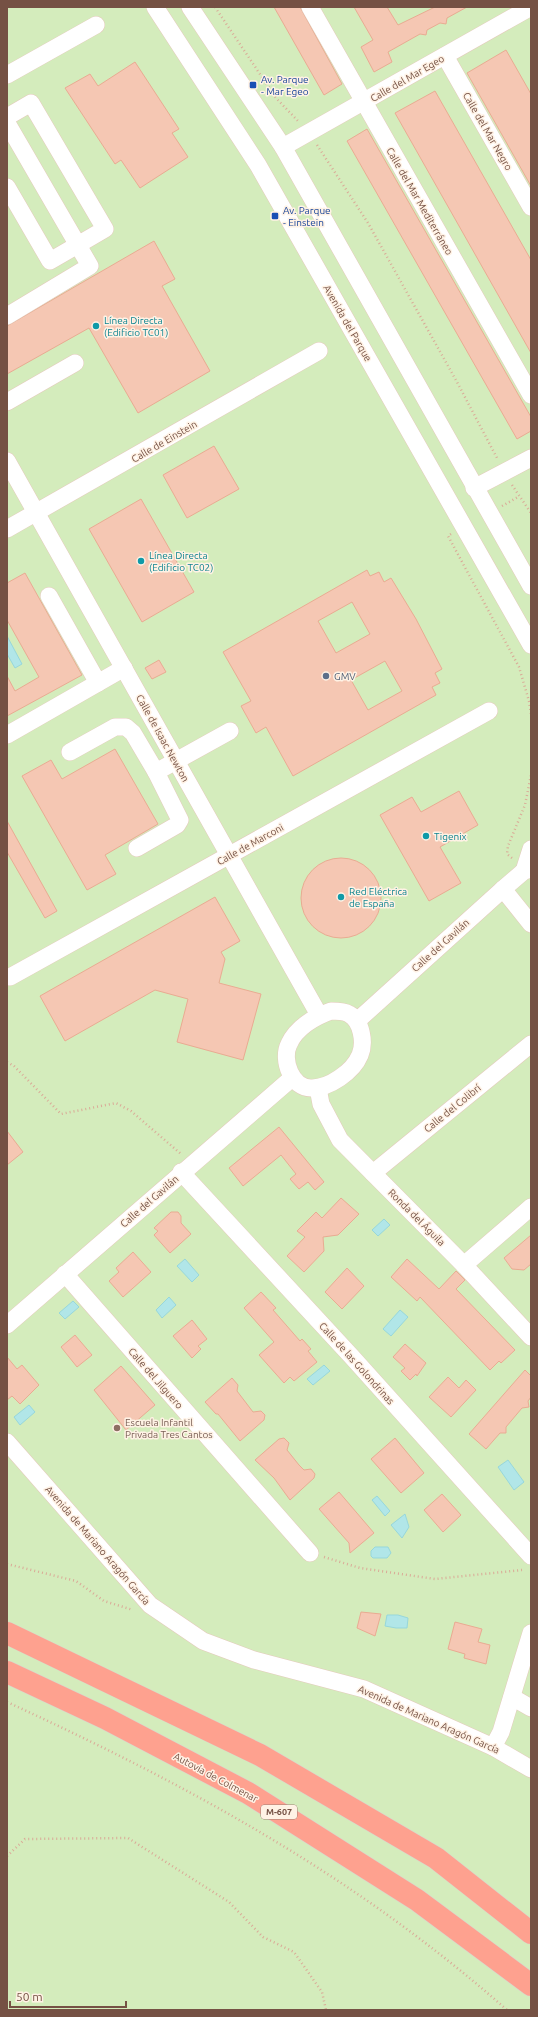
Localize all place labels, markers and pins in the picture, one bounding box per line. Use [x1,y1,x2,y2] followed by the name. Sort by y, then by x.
[261,74,309,97] place label: Av. Parque - Mar Egeo
[248,80,258,90] marker: Av. Parque - Mar Egeo
[283,205,331,228] place label: Av. Parque - Einstein
[270,211,280,221] marker: Av. Parque - Einstein
[104,315,168,338] place label: Línea Directa (Edificio TC01)
[91,321,101,331] marker: Línea Directa (Edificio TC01)
[149,550,213,573] place label: Línea Directa (Edificio TC02)
[136,556,146,566] marker: Línea Directa (Edificio TC02)
[321,671,331,681] marker: GMV
[334,671,356,682] place label: GMV
[421,831,431,841] marker: Tigenix
[434,831,467,842] place label: Tigenix
[349,886,407,909] place label: Red Eléctrica de España
[336,892,346,902] marker: Red Eléctrica de España
[125,1417,213,1440] place label: Escuela Infantil Privada Tres Cantos
[112,1423,122,1433] marker: Escuela Infantil Privada Tres Cantos

